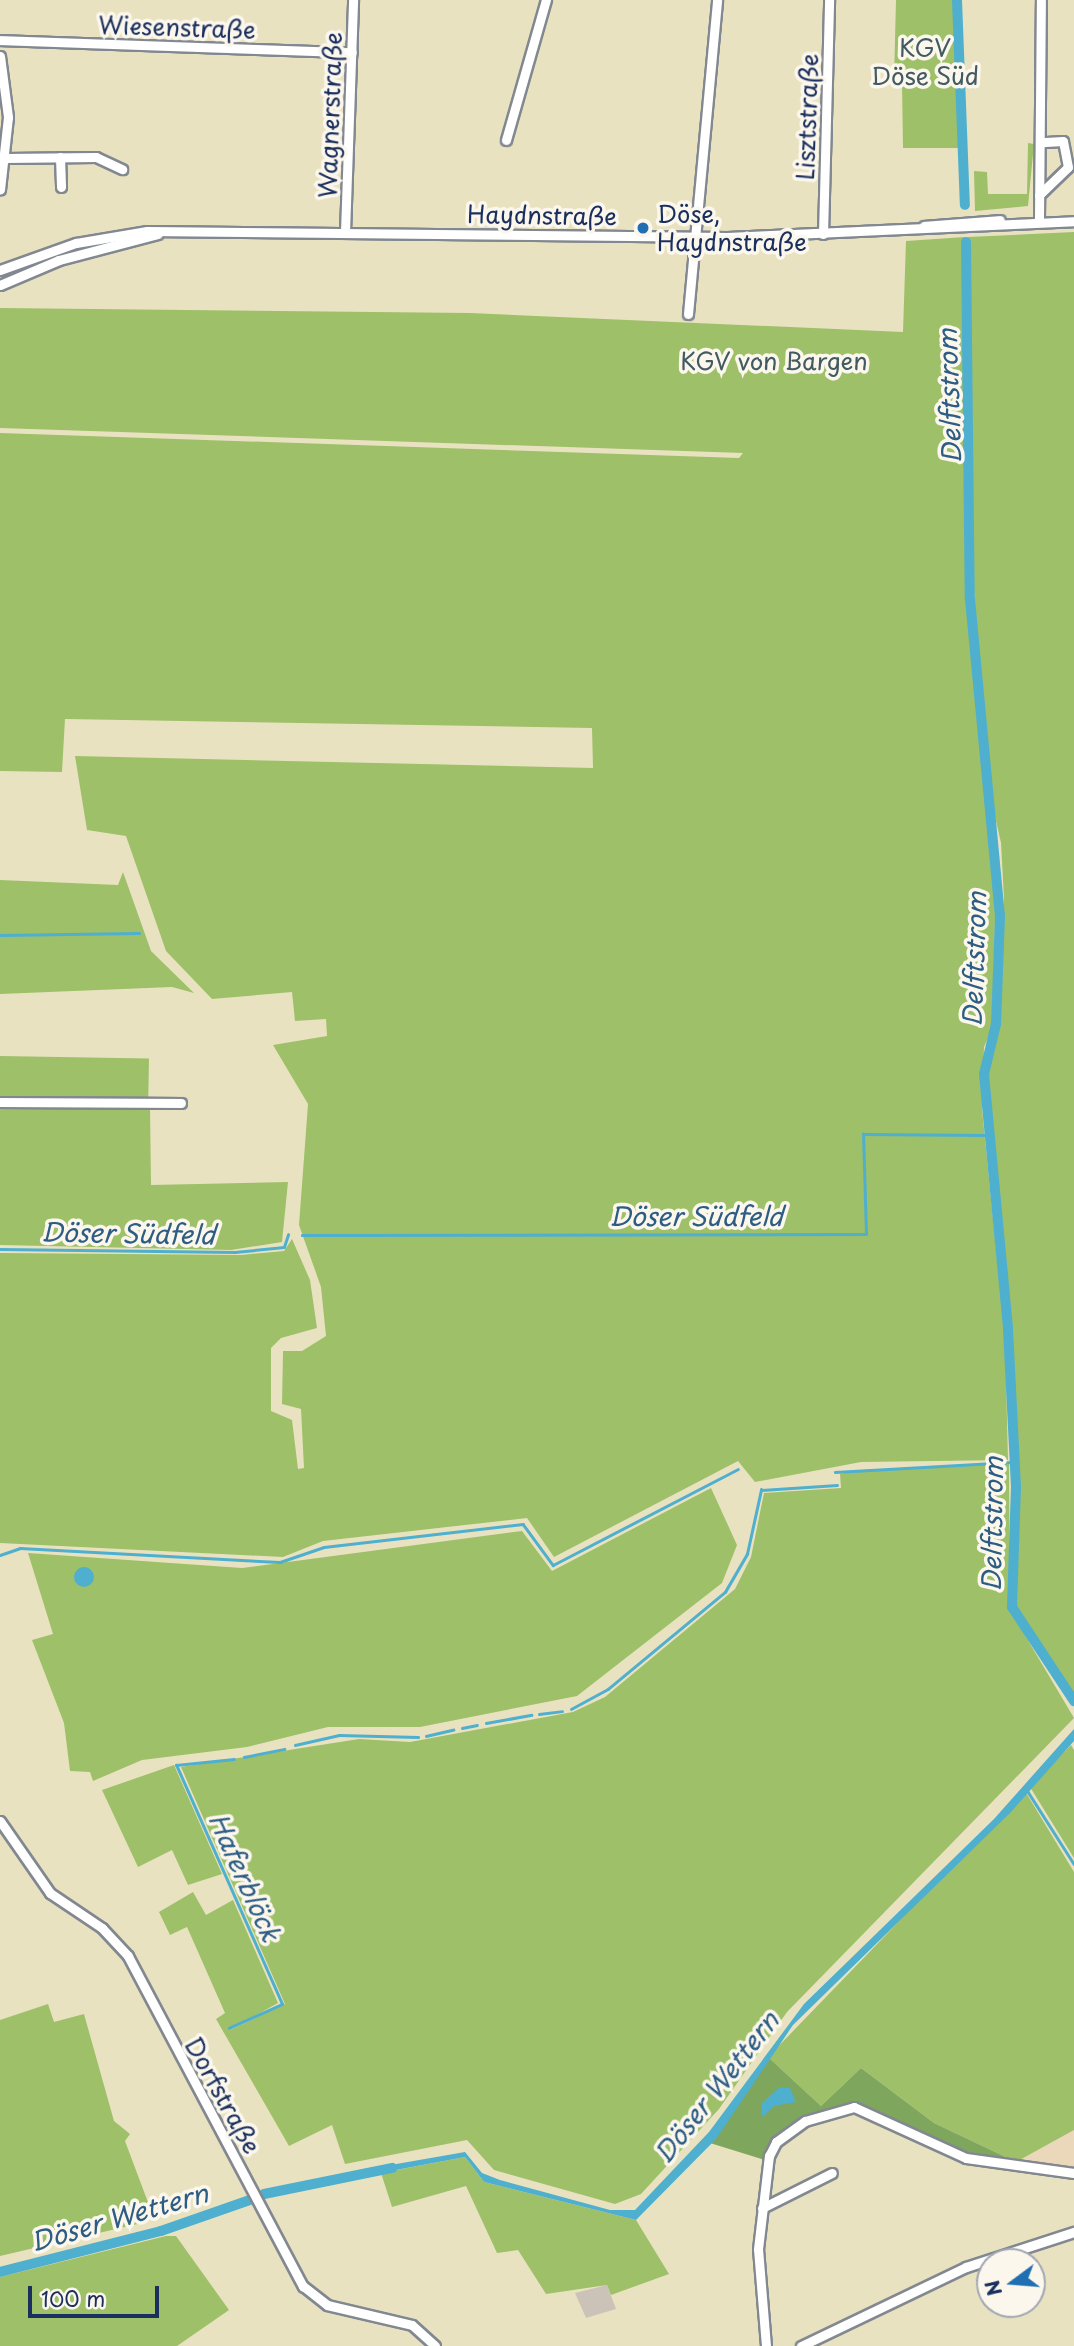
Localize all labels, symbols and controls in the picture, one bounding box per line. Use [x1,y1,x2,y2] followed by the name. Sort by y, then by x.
[98,10,256,44] street label: Wiesenstraße
[313,32,347,198] street label: Wagnerstraße
[871,34,979,90] park label: KGV Döse Süd
[790,53,824,181] street label: Lisztstraße
[467,199,617,231] street label: Haydnstraße
[657,200,807,256] place label: Döse, Haydnstraße
[635,220,651,236] marker: Döse, Haydnstraße
[931,328,967,464] water label: Delftstrom
[679,347,869,375] park label: KGV von Bargen
[956,891,992,1027] water label: Delftstrom
[609,1200,783,1232] water label: Döser Südfeld
[40,1216,216,1250] water label: Döser Südfeld
[975,1456,1009,1592] water label: Delftstrom
[203,1808,287,1946] water label: Haferblöck
[647,2005,785,2169] water label: Döser Wettern
[179,2032,267,2158] street label: Dorfstraße
[26,2177,212,2257] water label: Döser Wettern
[976,2248,1046,2318] north arrow
[32,2272,163,2316] scale bar
[977,2277,1008,2299] text: N
[41,2282,105,2314] text: 100 m

